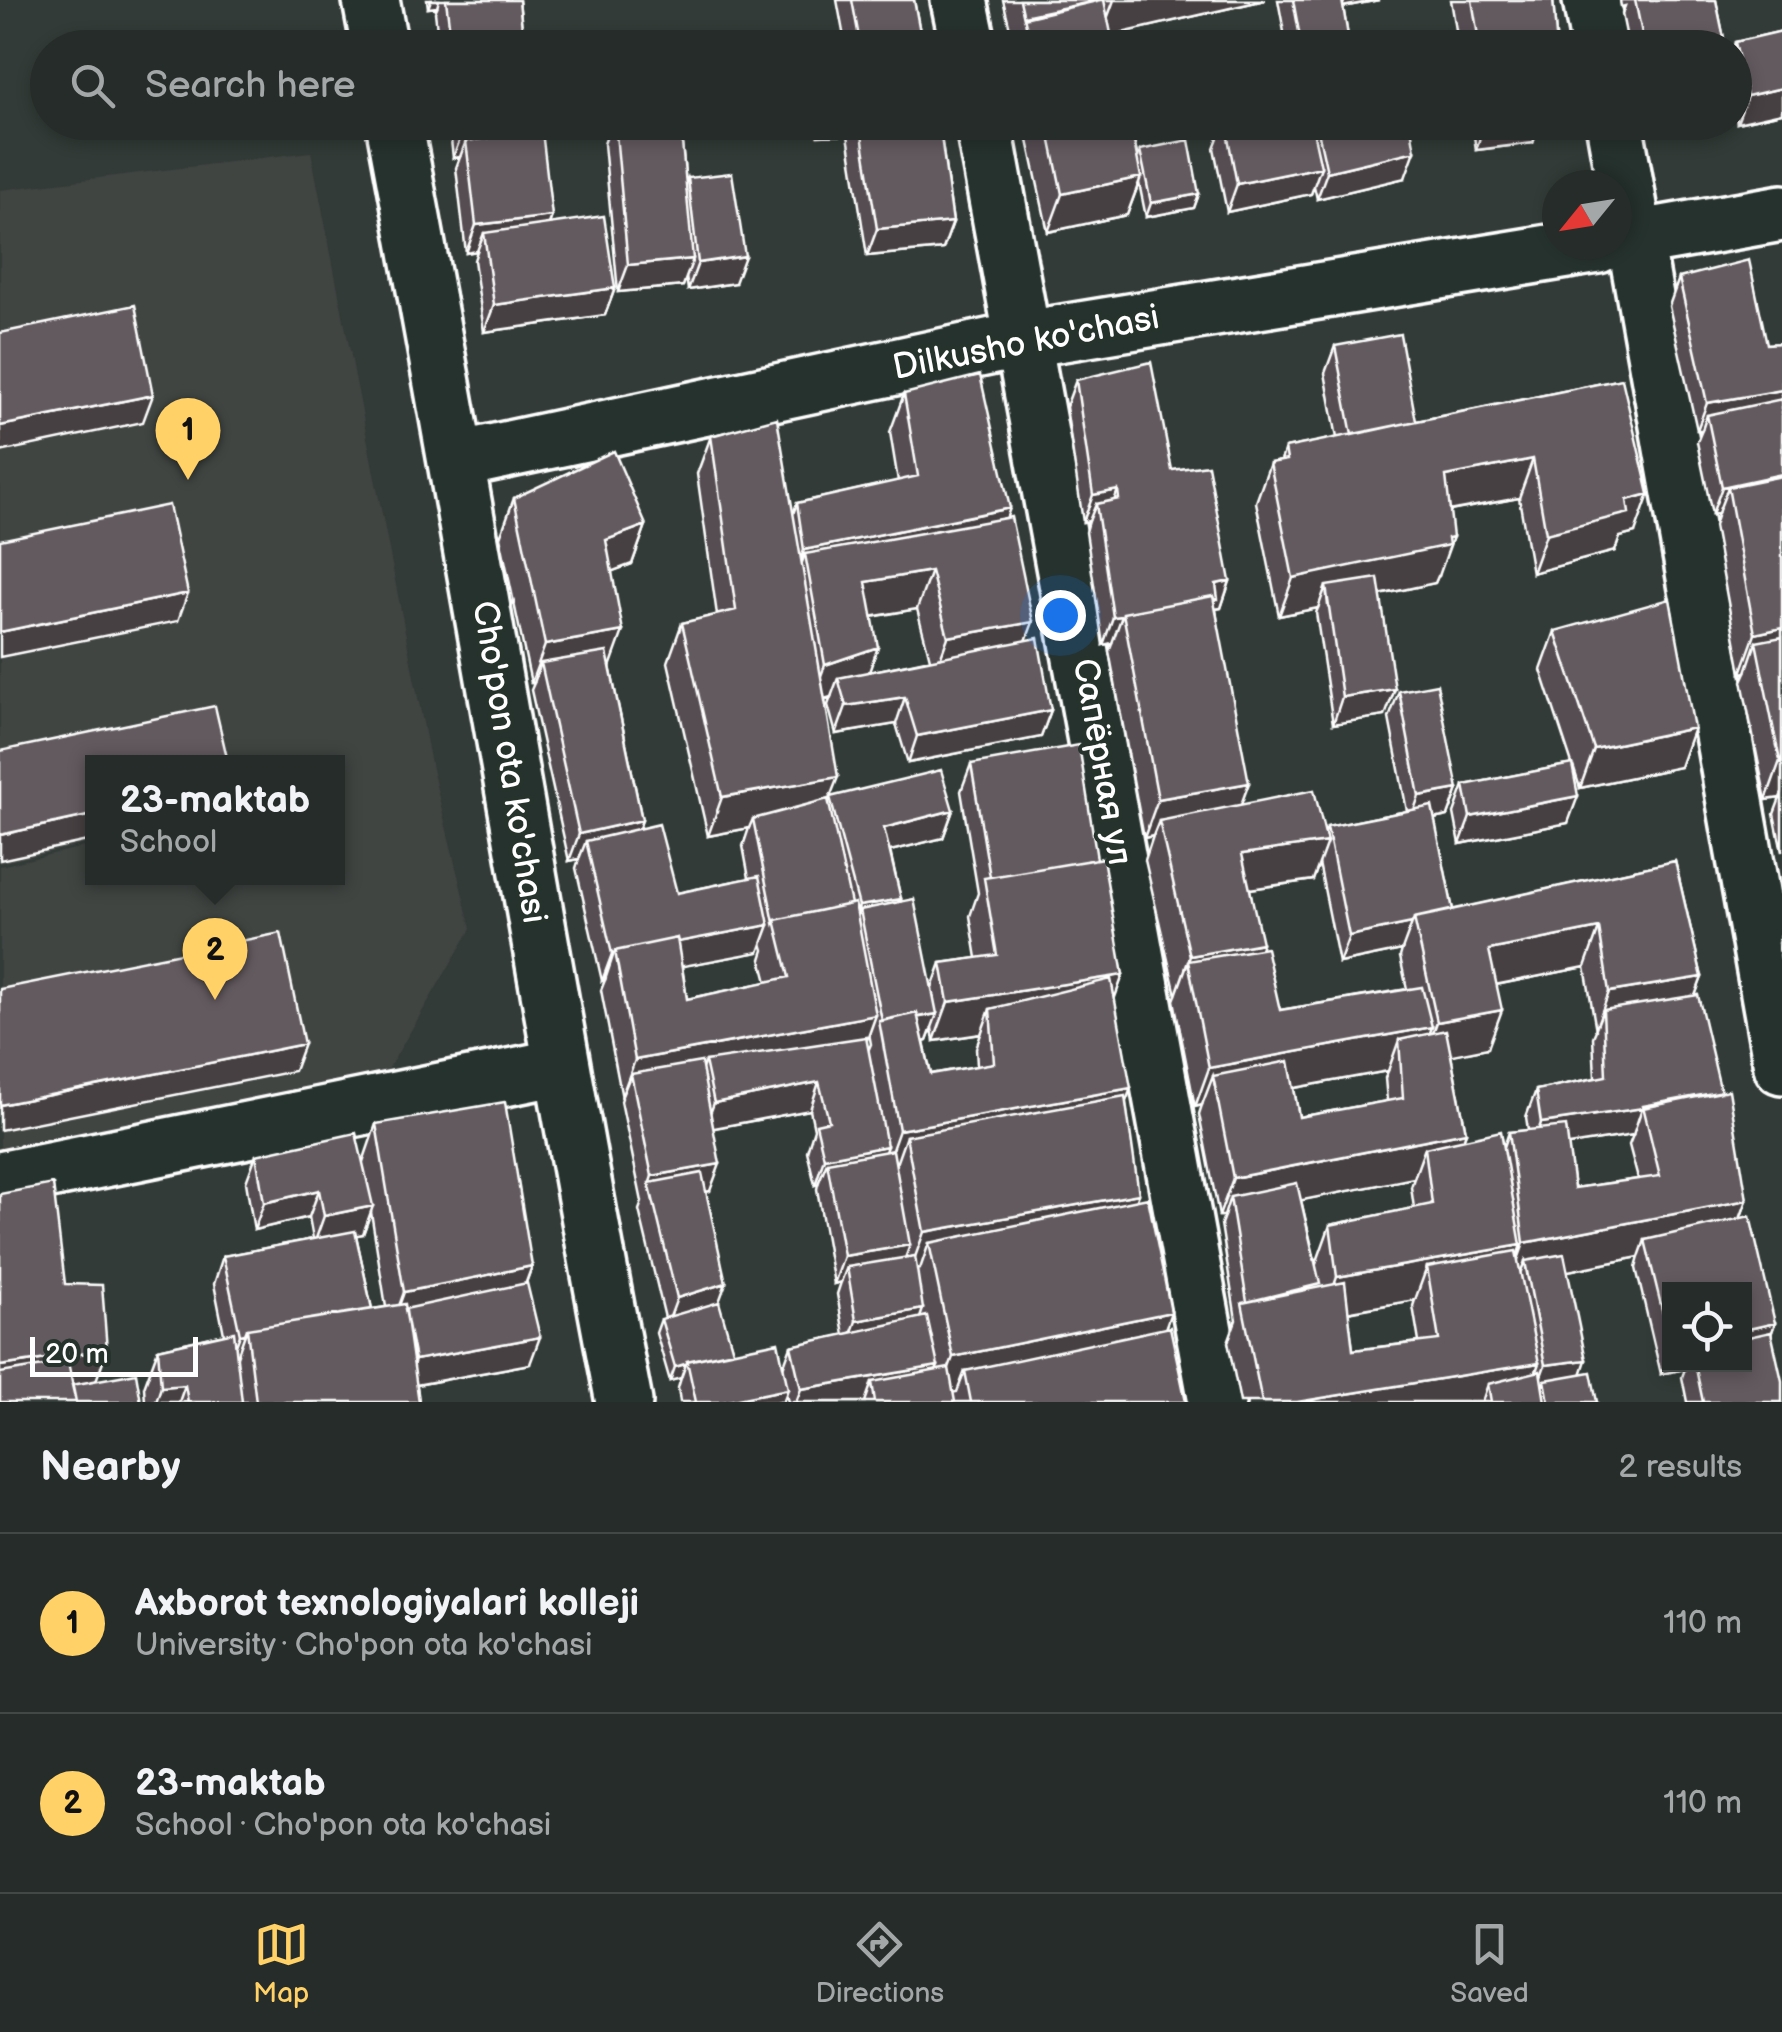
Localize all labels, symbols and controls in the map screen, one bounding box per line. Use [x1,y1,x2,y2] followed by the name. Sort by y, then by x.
[30,30,1752,140] search box
[65,58,120,113] icon: search
[145,63,356,108] text: Search here
[1542,170,1632,260] north arrow
[889,296,1163,390] street label: Dilkusho ko'chasi
[156,398,220,480] pin: 1
[1035,590,1086,641] your location
[462,598,556,926] street label: Cho'pon ota ko'chasi
[1063,655,1141,869] street label: Сапёрная ул
[85,755,345,885] popup
[120,778,310,823] text: 23-maktab
[120,823,217,862] text: School
[182,918,248,1000] pin: 2
[1662,1282,1752,1372] map controls
[1662,1282,1752,1372] button: locate
[30,1332,198,1376] scale bar
[45,1338,109,1371] text: 20 m
[40,1442,180,1493] text: Nearby
[1618,1448,1742,1487] text: 2 results
[135,1581,639,1626] text: Axborot texnologiyalari kolleji
[66,1604,79,1643] text: 1
[1663,1604,1742,1643] text: 110 m
[135,1626,593,1665] text: University · Cho'pon ota ko'chasi
[135,1761,326,1806] text: 23-maktab
[63,1784,82,1823] text: 2
[1663,1784,1742,1823] text: 110 m
[135,1806,551,1845] text: School · Cho'pon ota ko'chasi
[253,1917,309,2010] tab: Map
[815,1917,944,2010] tab: Directions
[1450,1917,1529,2010] tab: Saved

